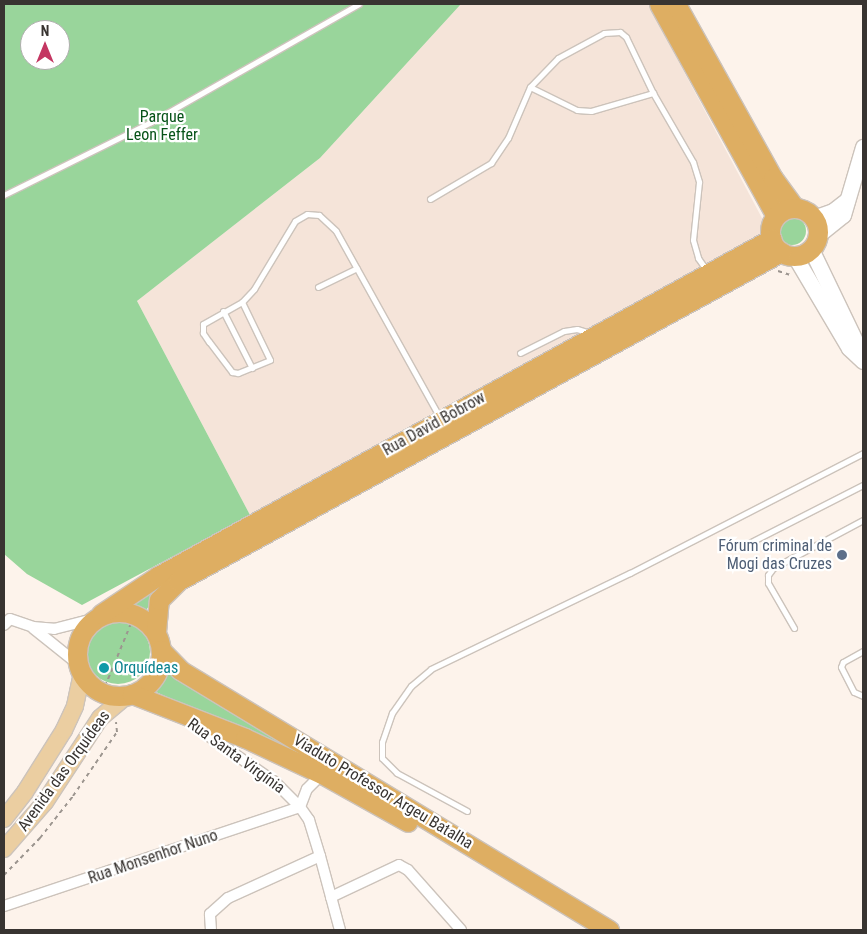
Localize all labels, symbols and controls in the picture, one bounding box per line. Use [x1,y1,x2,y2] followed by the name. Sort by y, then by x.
[20,20,70,70] north arrow
[41,23,49,39] text: N
[126,107,198,145] park label: Parque Leon Feffer
[379,388,489,460] street label: Rua David Bobrow
[718,536,832,574] place label: Fórum criminal de Mogi das Cruzes
[836,549,848,561] marker: Fórum criminal de Mogi das Cruzes
[114,658,178,678] place label: Orquídeas
[98,662,110,674] marker: Orquídeas
[14,707,114,835] street label: Avenida das Orquídeas
[184,714,288,798] street label: Rua Santa Virgínia
[290,731,476,853] street label: Viaduto Professor Argeu Batalha
[86,826,220,888] street label: Rua Monsenhor Nuno

